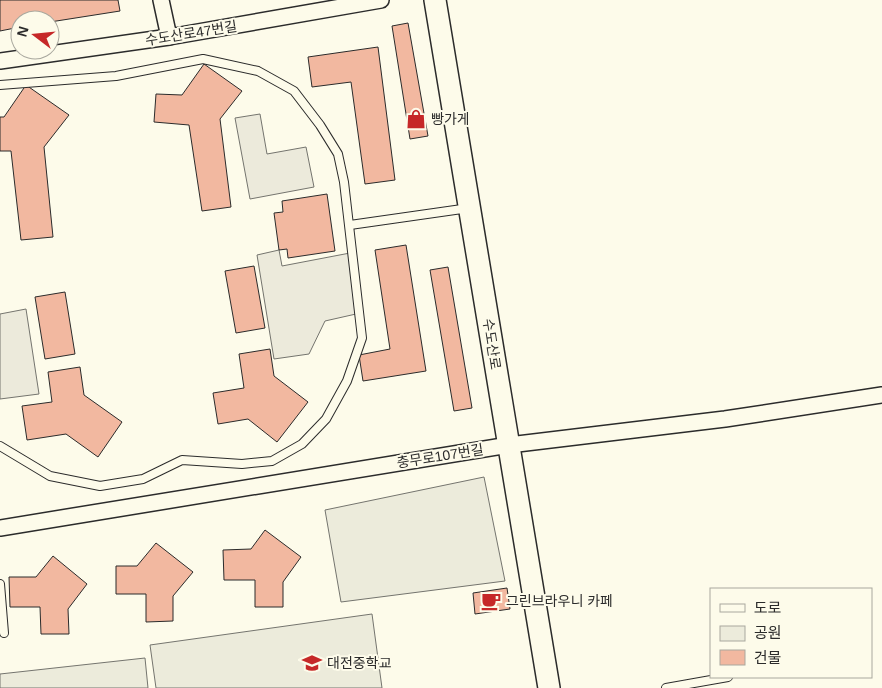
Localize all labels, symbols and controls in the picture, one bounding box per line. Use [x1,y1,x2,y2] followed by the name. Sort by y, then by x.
[10,10,60,60] north arrow
[144,18,238,48] street label: 수도산로47번길
[13,24,32,38] text: N
[405,108,427,130] shop icon: 빵가게
[431,111,470,127] place label: 빵가게
[480,317,504,371] street label: 수도산로
[395,441,485,471] street label: 충무로107번길
[710,588,872,678] legend
[480,590,502,612] cafe icon: 그린브라우니 카페
[506,593,613,609] place label: 그린브라우니 카페
[754,599,782,616] text: 도로
[754,624,782,641] text: 공원
[754,649,782,666] text: 건물
[301,652,323,674] school or university icon: 대전중학교
[327,655,392,671] place label: 대전중학교

